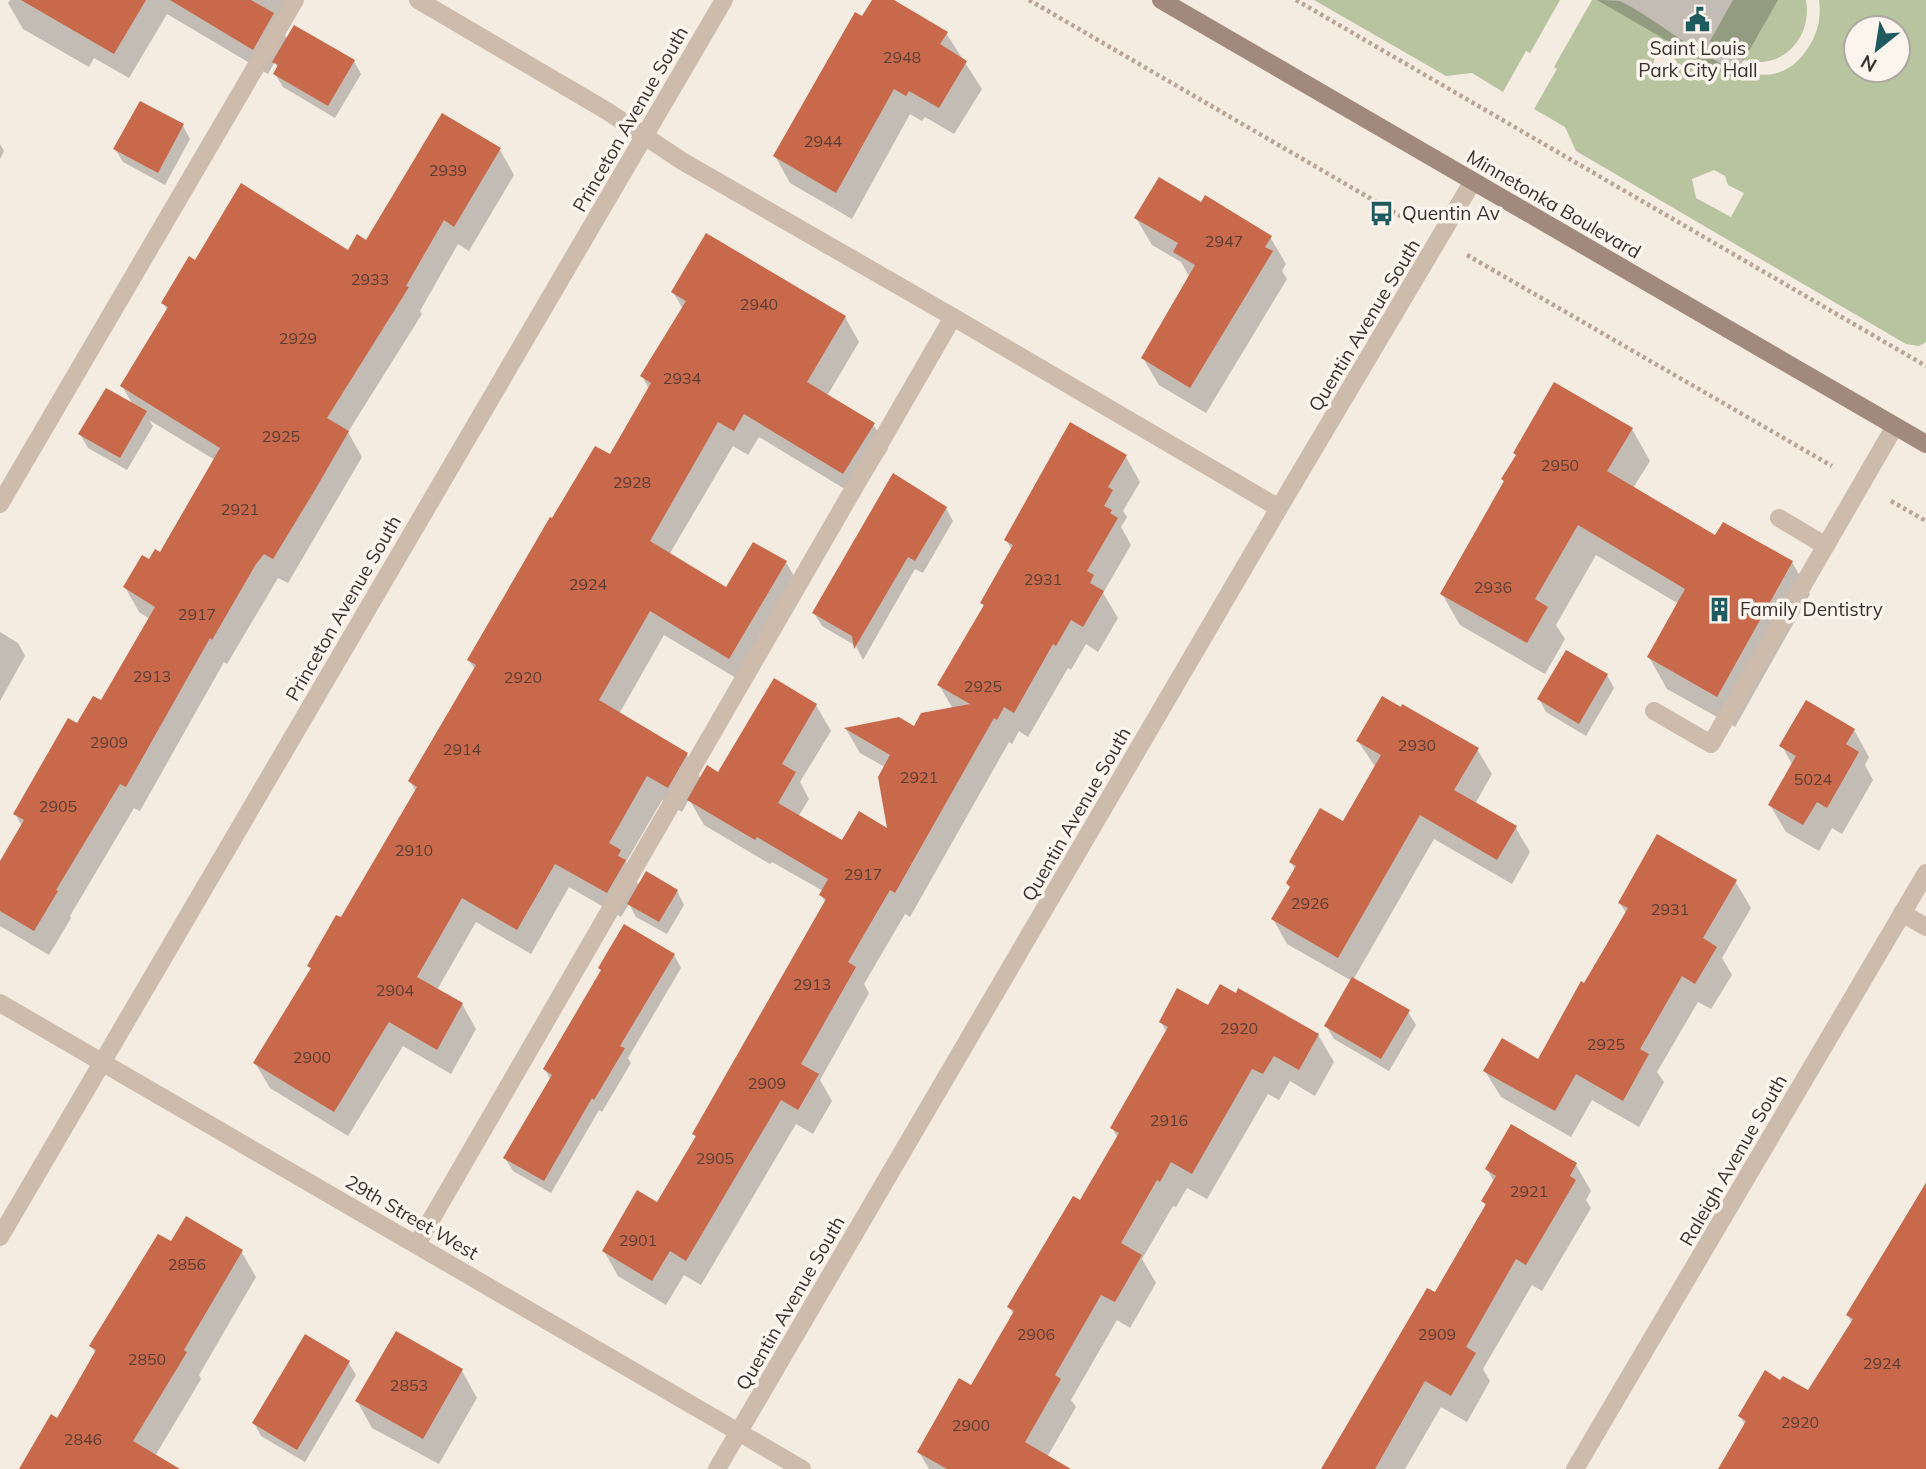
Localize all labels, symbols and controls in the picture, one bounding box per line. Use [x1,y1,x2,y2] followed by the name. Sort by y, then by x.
[1684,6,1712,34] public building icon: Saint Louis Park City Hall
[1842,14,1912,84] north arrow
[567,22,693,216] street label: Princeton Avenue South
[1638,36,1758,82] place label: Saint Louis Park City Hall
[883,47,921,67] house number: 2948
[1856,50,1881,78] text: N
[804,131,843,151] house number: 2944
[1463,144,1645,264] street label: Minnetonka Boulevard
[429,160,467,180] house number: 2939
[1368,199,1396,227] bus stop icon: Quentin Av
[1402,201,1500,225] place label: Quentin Av
[1205,231,1243,251] house number: 2947
[1303,234,1425,416] street label: Quentin Avenue South
[351,269,389,289] house number: 2933
[740,294,778,314] house number: 2940
[279,328,317,348] house number: 2929
[663,368,702,388] house number: 2934
[262,426,300,446] house number: 2925
[1541,455,1579,475] house number: 2950
[613,472,651,492] house number: 2928
[221,499,259,519] house number: 2921
[280,511,406,705] street label: Princeton Avenue South
[1024,569,1062,589] house number: 2931
[569,574,608,594] house number: 2924
[1474,577,1512,597] house number: 2936
[1706,595,1734,623] building icon: Family Dentistry
[1740,597,1883,621] place label: Family Dentistry
[178,604,216,624] house number: 2917
[133,666,171,686] house number: 2913
[504,667,542,687] house number: 2920
[964,676,1002,696] house number: 2925
[1016,723,1136,905] street label: Quentin Avenue South
[90,732,128,752] house number: 2909
[1398,735,1436,755] house number: 2930
[443,739,482,759] house number: 2914
[900,767,938,787] house number: 2921
[1794,769,1833,789] house number: 5024
[39,796,77,816] house number: 2905
[395,840,433,860] house number: 2910
[844,864,882,884] house number: 2917
[1291,893,1329,913] house number: 2926
[1651,899,1689,919] house number: 2931
[793,974,831,994] house number: 2913
[376,980,415,1000] house number: 2904
[1220,1018,1258,1038] house number: 2920
[1587,1034,1625,1054] house number: 2925
[293,1047,331,1067] house number: 2900
[1674,1070,1792,1250] street label: Raleigh Avenue South
[748,1073,786,1093] house number: 2909
[1150,1110,1188,1130] house number: 2916
[696,1148,734,1168] house number: 2905
[341,1169,483,1265] street label: 29th Street West
[1510,1181,1548,1201] house number: 2921
[730,1212,850,1394] street label: Quentin Avenue South
[619,1230,657,1250] house number: 2901
[168,1254,206,1274] house number: 2856
[1017,1324,1055,1344] house number: 2906
[1418,1324,1456,1344] house number: 2909
[128,1349,166,1369] house number: 2850
[1863,1353,1902,1373] house number: 2924
[390,1375,428,1395] house number: 2853
[1781,1412,1819,1432] house number: 2920
[952,1415,990,1435] house number: 2900
[64,1429,102,1449] house number: 2846

